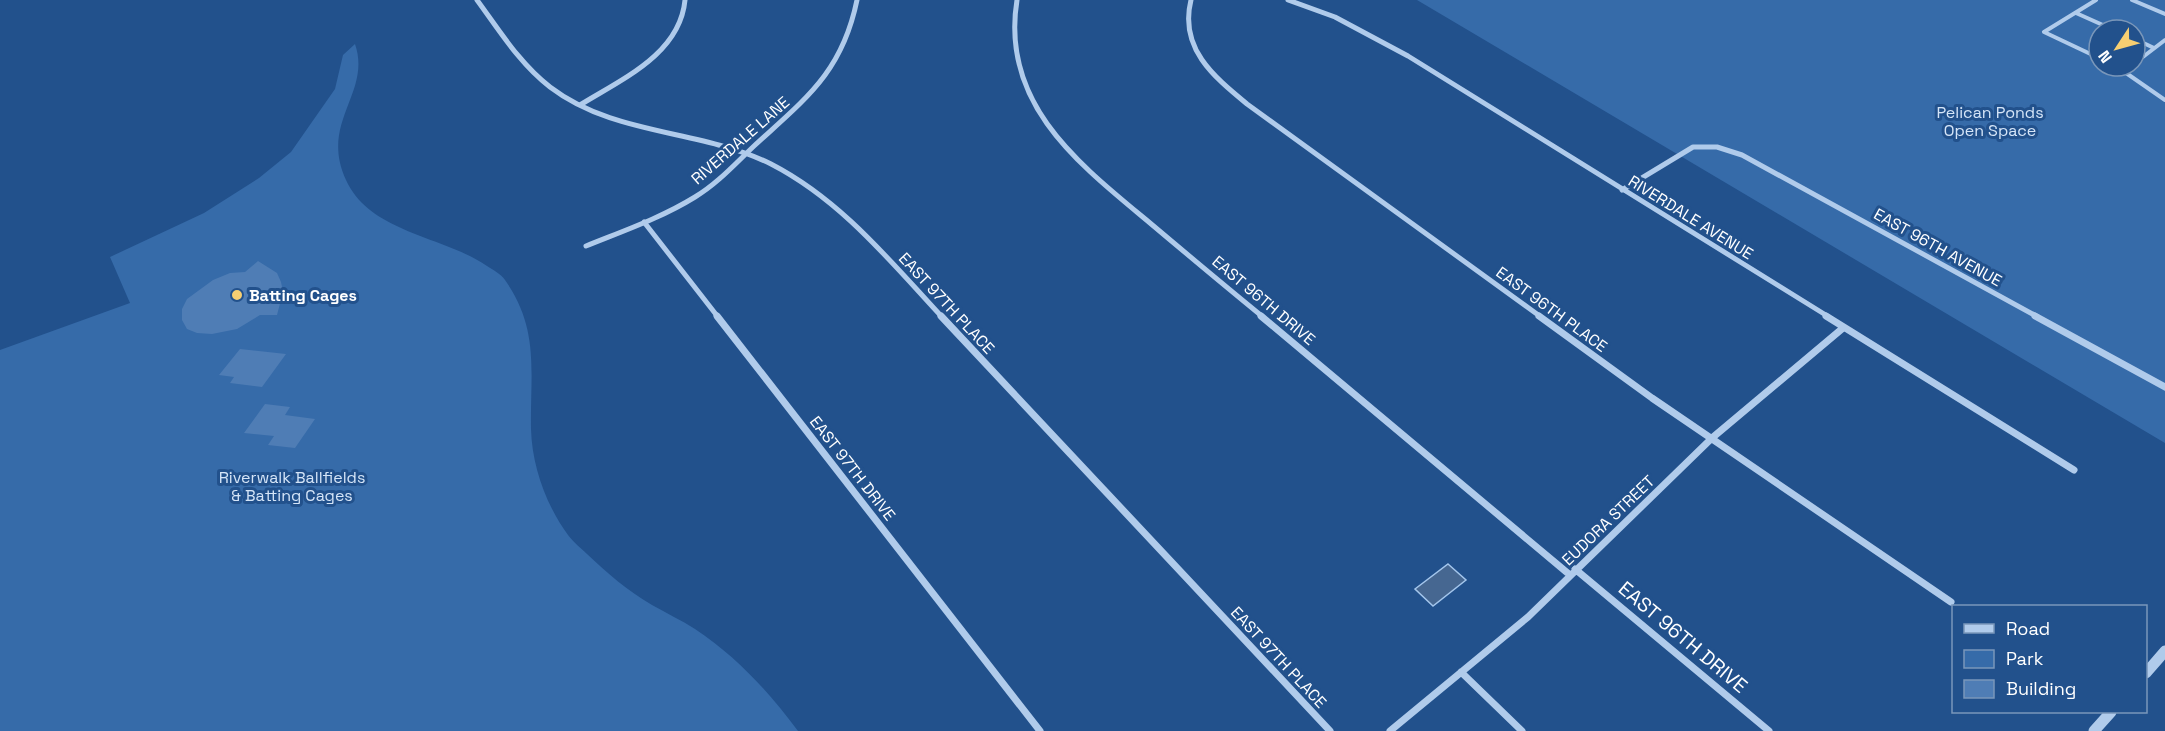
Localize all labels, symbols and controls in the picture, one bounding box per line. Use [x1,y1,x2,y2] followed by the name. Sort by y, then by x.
[2087,18,2147,78] north arrow
[2094,46,2117,67] text: N
[687,92,794,189] street label: RIVERDALE LANE
[1936,102,2044,141] park label: Pelican Ponds Open Space
[1624,170,1757,264] street label: RIVERDALE AVENUE
[1870,204,2006,291] street label: EAST 96TH AVENUE
[894,248,999,359] street label: EAST 97TH PLACE
[1208,251,1320,350] street label: EAST 96TH DRIVE
[1492,262,1612,357] street label: EAST 96TH PLACE
[249,285,357,306] place label: Batting Cages
[230,288,244,302] marker: Batting Cages
[805,412,900,525] street label: EAST 97TH DRIVE
[219,467,365,506] park label: Riverwalk Ballfields & Batting Cages
[1557,471,1659,570] street label: EUDORA STREET
[1613,575,1753,699] street label: EAST 96TH DRIVE
[1226,602,1331,713] street label: EAST 97TH PLACE
[1952,605,2147,713] legend
[2006,617,2050,640] text: Road
[2006,647,2044,670] text: Park
[2006,677,2076,700] text: Building

